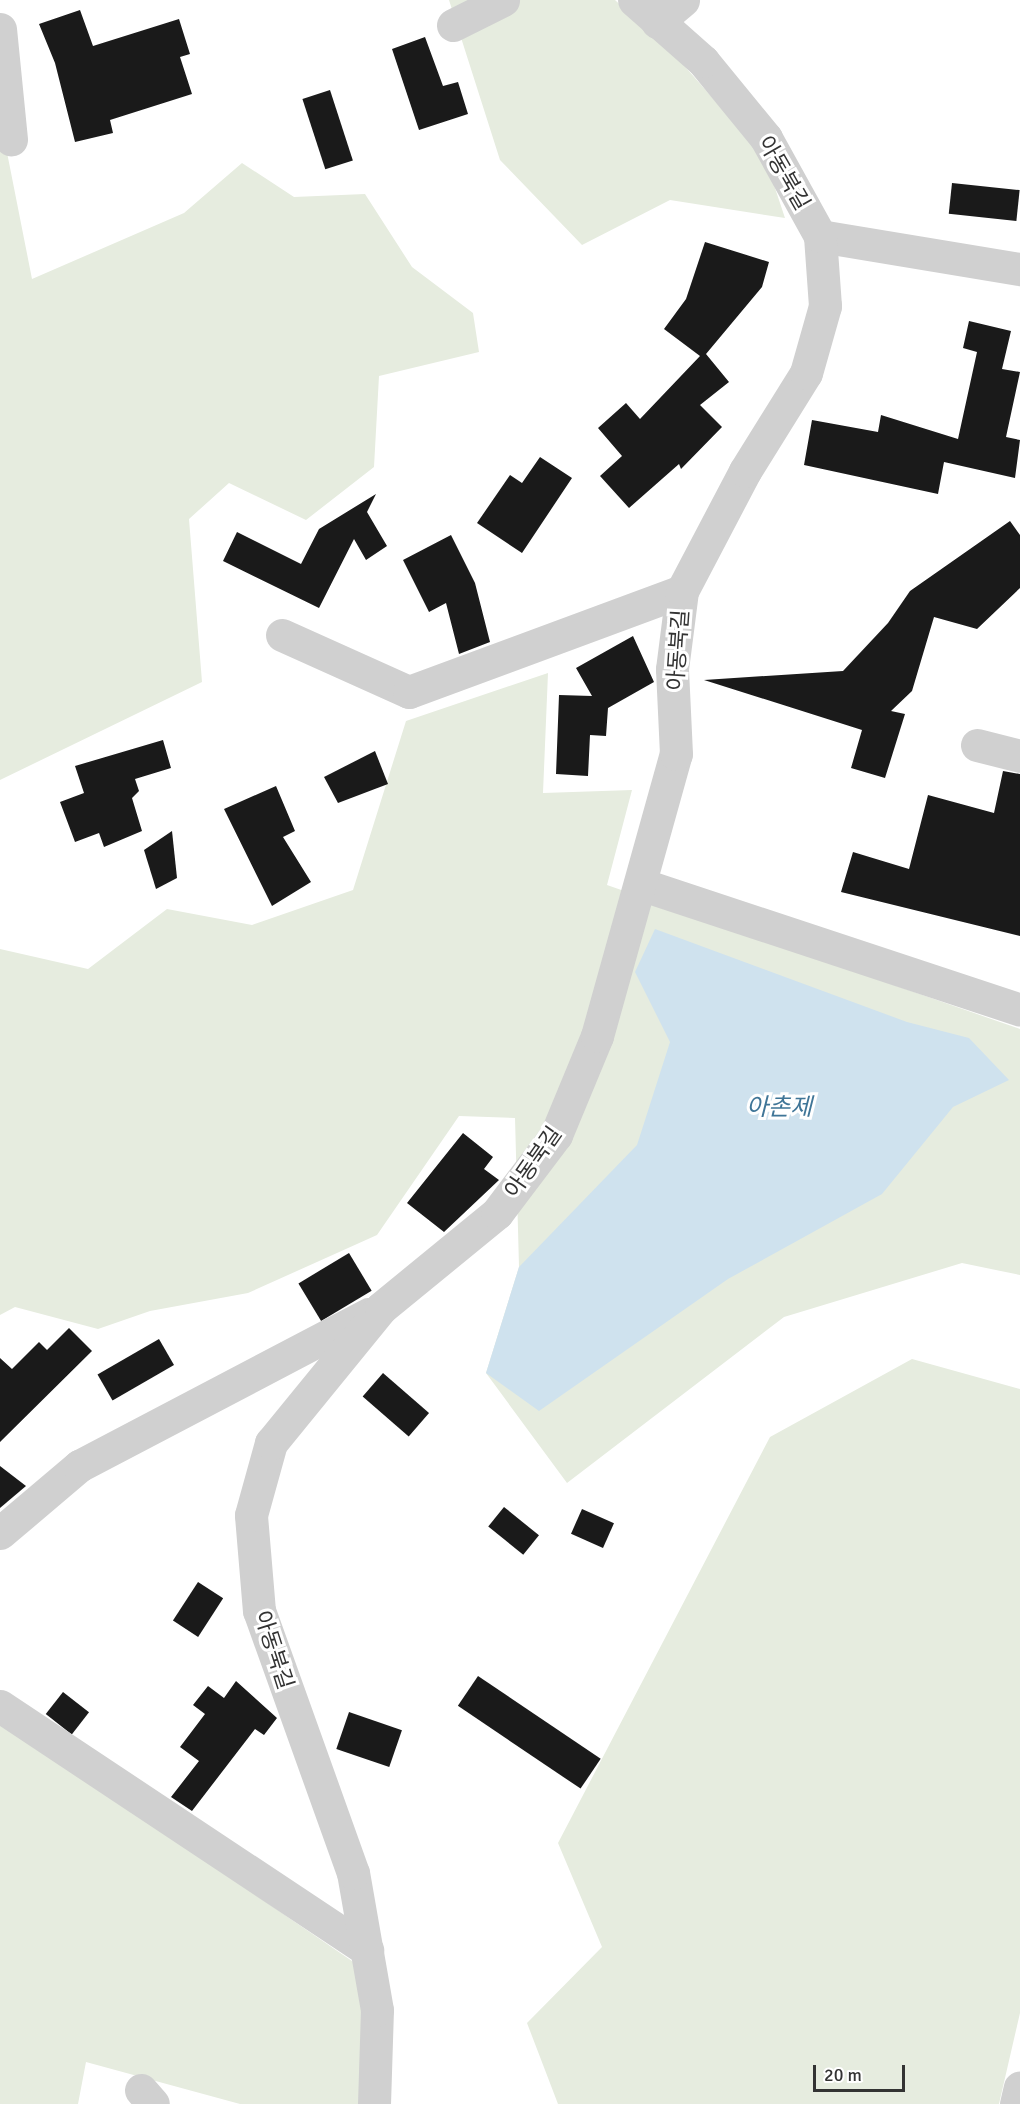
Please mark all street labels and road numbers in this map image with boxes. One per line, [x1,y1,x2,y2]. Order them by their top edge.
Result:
street label: 아동북길 [752,131,816,215]
street label: 아동북길 [662,609,694,691]
street label: 아동북길 [499,1121,567,1203]
street label: 아동북길 [249,1607,299,1693]

